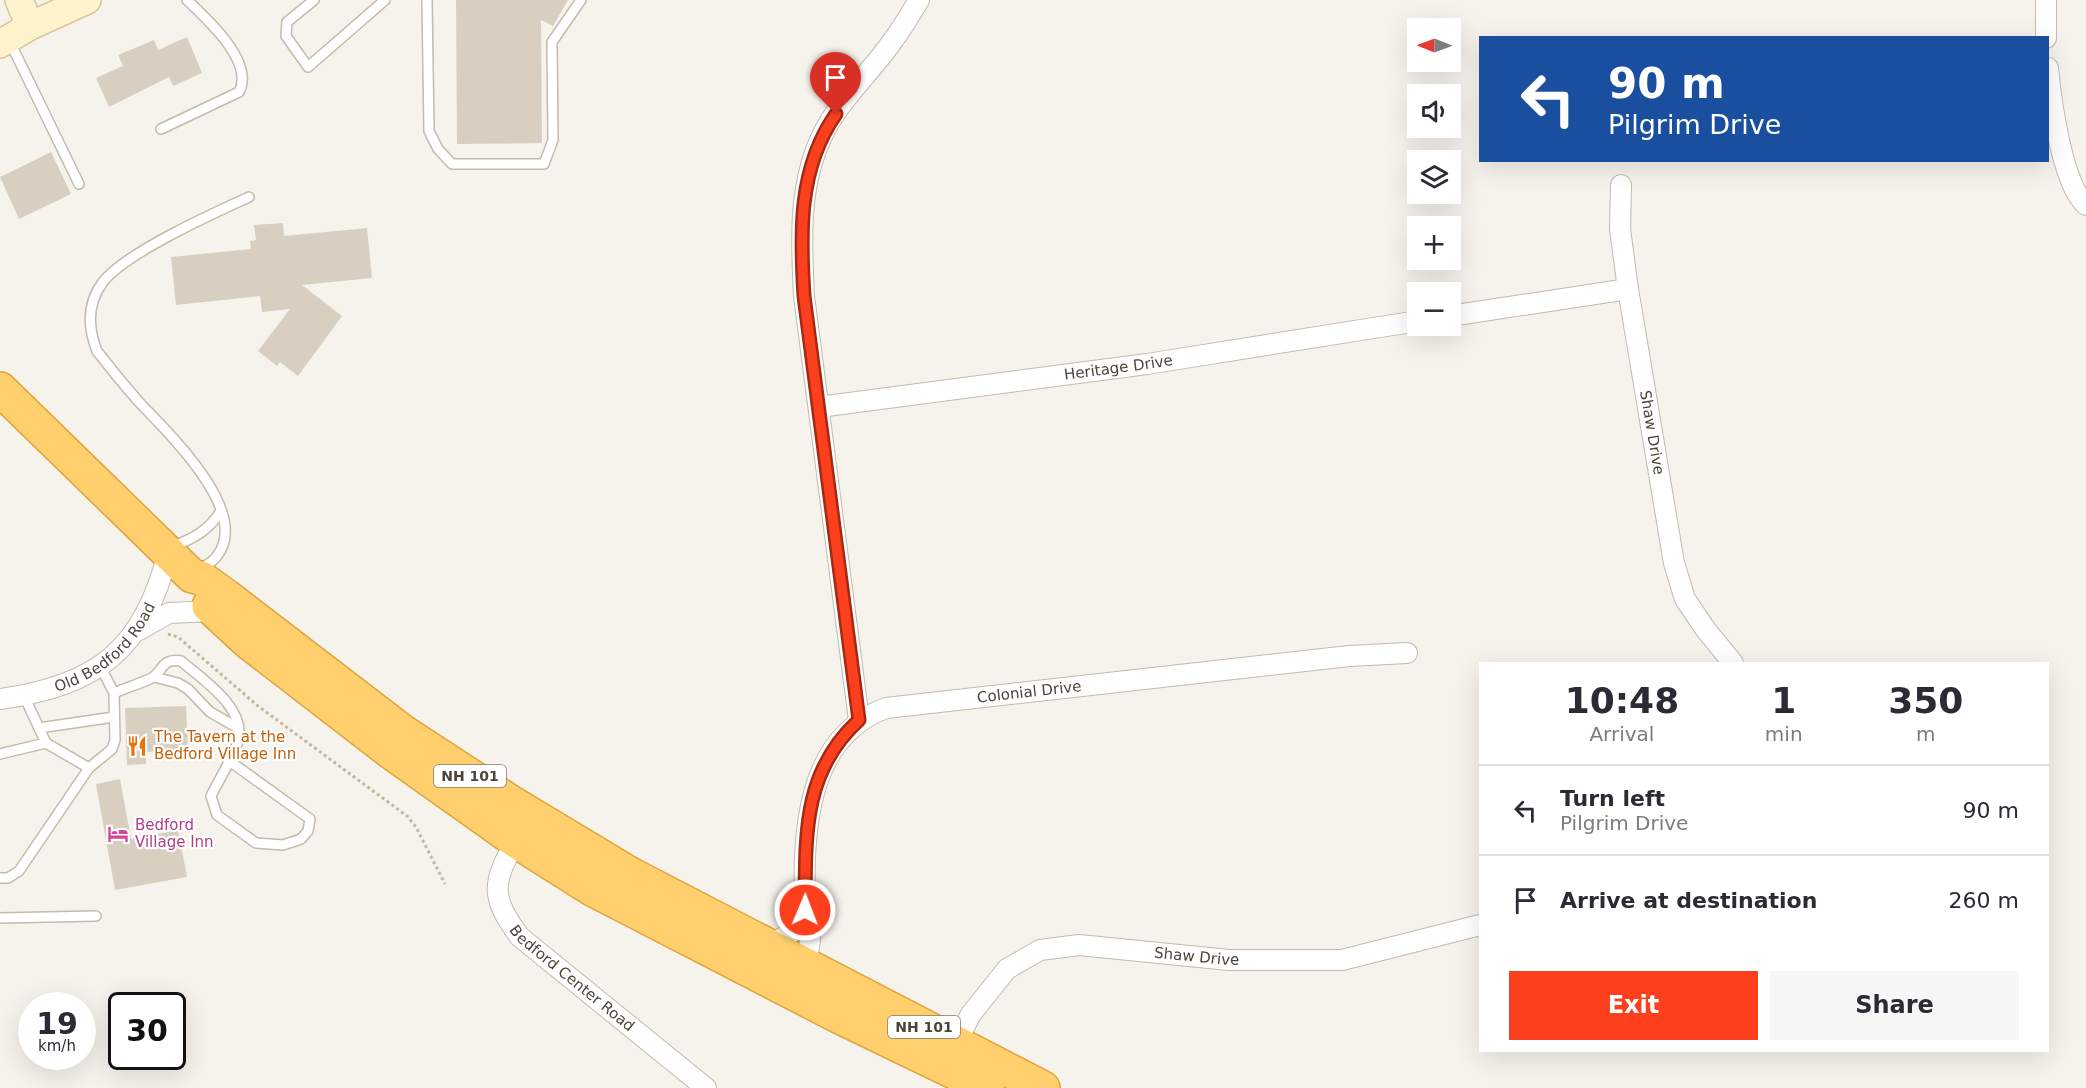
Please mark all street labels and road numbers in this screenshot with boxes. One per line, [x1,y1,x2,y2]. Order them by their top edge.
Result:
street label: Heritage Drive [1063,351,1174,384]
street label: Shaw Drive [1636,389,1668,476]
street label: Old Bedford Road [52,599,159,696]
street label: Colonial Drive [976,677,1082,707]
road number: NH 101 [434,765,506,787]
street label: Bedford Center Road [505,922,638,1035]
street label: Shaw Drive [1153,944,1239,969]
road number: NH 101 [888,1016,960,1038]

